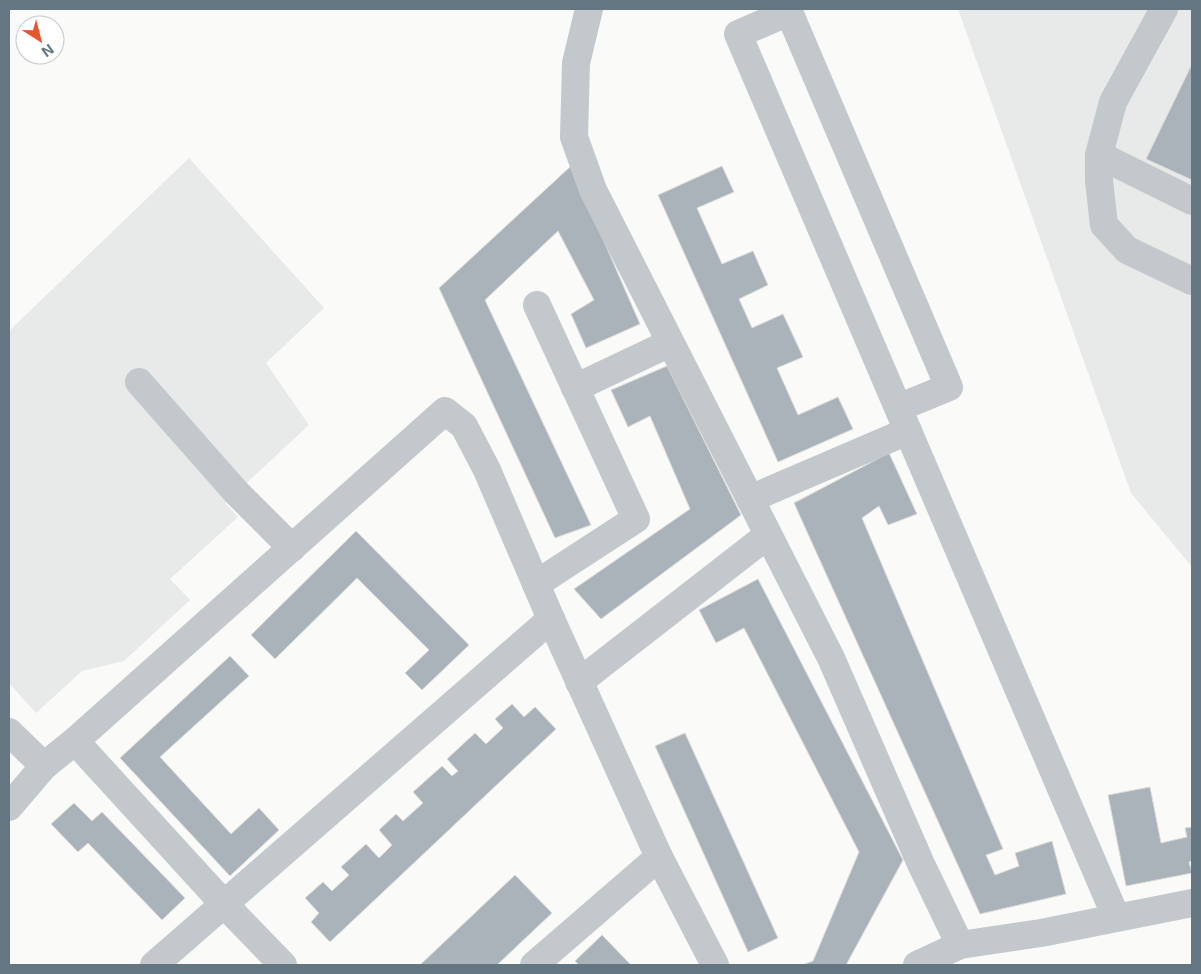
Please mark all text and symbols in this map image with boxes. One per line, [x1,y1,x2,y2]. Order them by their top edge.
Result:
north arrow [15,15,65,65]
text: N [39,41,57,61]

